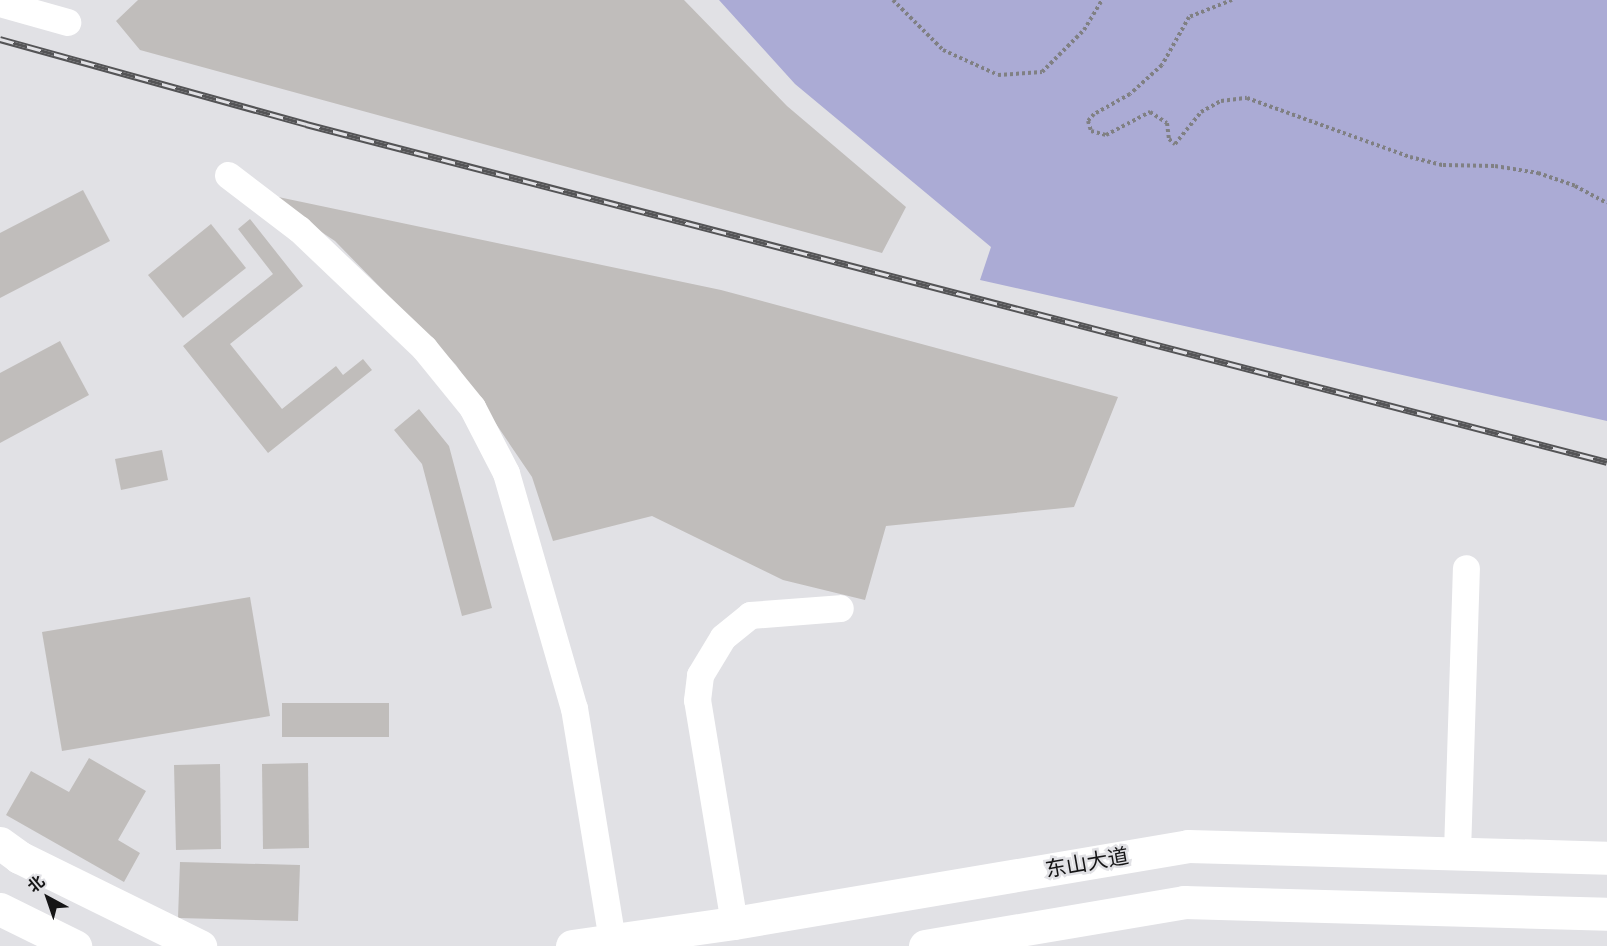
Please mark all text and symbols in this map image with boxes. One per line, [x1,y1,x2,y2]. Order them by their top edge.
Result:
street label: 东山大道 [1043,843,1131,883]
north arrow [18,868,78,928]
text: 北 [24,871,48,896]

